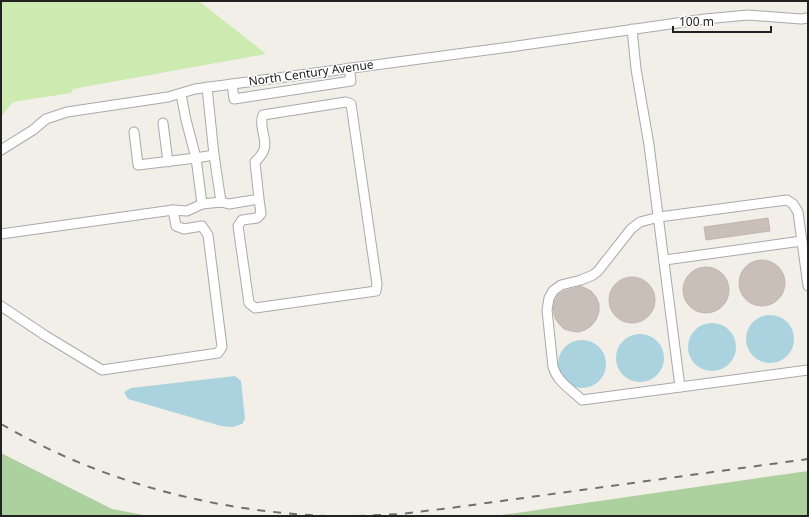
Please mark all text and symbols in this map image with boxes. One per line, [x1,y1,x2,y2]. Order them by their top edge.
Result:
scale bar [673,8,771,34]
text: 100 m [679,13,714,30]
street label: North Century Avenue [247,55,375,90]

